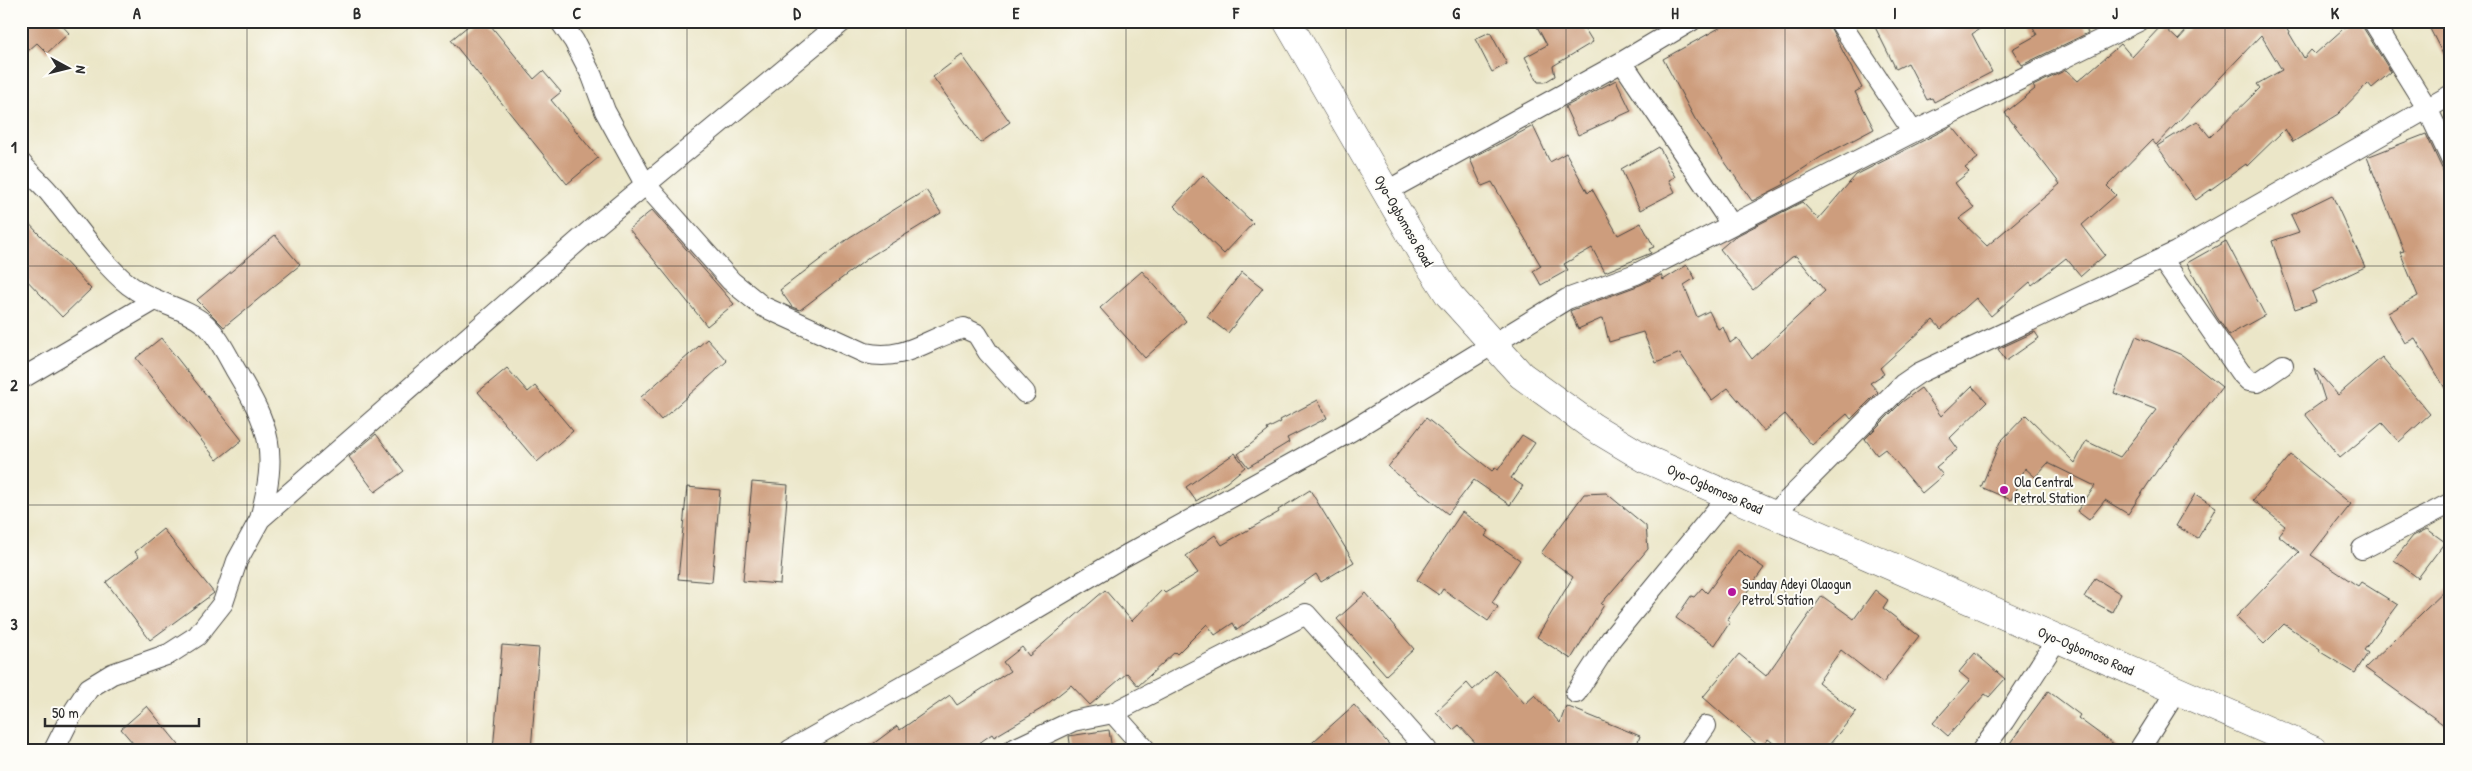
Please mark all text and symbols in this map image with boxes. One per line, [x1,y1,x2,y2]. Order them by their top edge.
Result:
text: A [133,2,141,24]
text: B [353,2,361,24]
text: C [573,2,582,24]
text: D [793,2,801,24]
text: E [1012,2,1020,24]
text: F [1232,2,1240,24]
text: G [1452,2,1460,24]
text: H [1671,2,1679,24]
text: I [1893,2,1897,24]
text: J [2112,2,2118,24]
text: K [2331,2,2340,24]
north arrow [42,42,92,92]
text: N [71,65,91,75]
text: 1 [11,136,17,158]
street label: Oyo-Ogbomoso Road [1370,171,1439,271]
text: 2 [10,374,18,396]
street label: Oyo-Ogbomoso Road [1664,459,1767,519]
place label: Ola Central Petrol Station [2014,472,2086,507]
marker: Ola Central Petrol Station [1998,484,2010,496]
place label: Sunday Adeyi Olaogun Petrol Station [1742,574,1851,609]
marker: Sunday Adeyi Olaogun Petrol Station [1726,586,1738,598]
text: 3 [10,613,18,635]
street label: Oyo-Ogbomoso Road [2035,622,2138,680]
scale bar [45,696,199,728]
text: 50 m [52,702,79,723]

